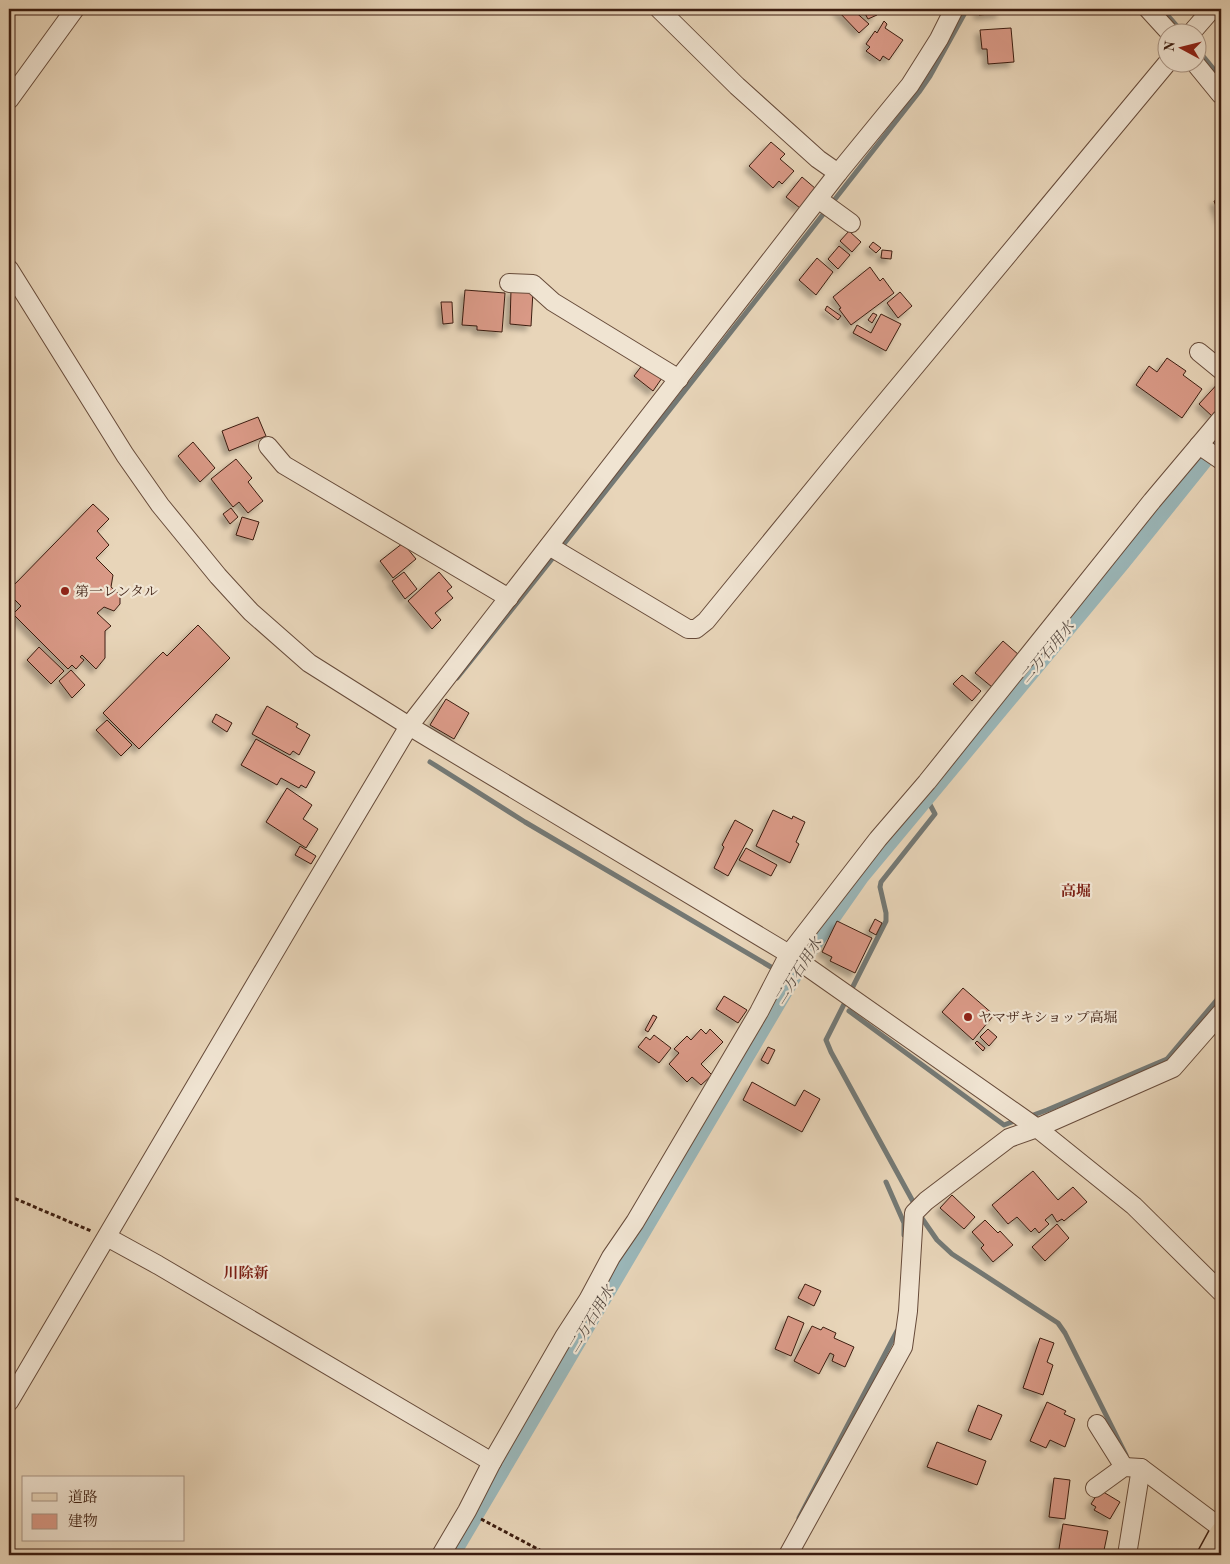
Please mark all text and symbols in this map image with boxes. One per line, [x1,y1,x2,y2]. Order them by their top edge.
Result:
north arrow [1158,22,1208,72]
text: N [1162,40,1178,53]
place label: 第一レンタル [75,584,158,599]
marker: 第一レンタル [59,585,71,597]
water label: 二万石用水 [1017,617,1079,687]
district label: 高堀 [1061,883,1091,900]
water label: 二万石用水 [771,933,827,1008]
place label: ヤマザキショップ高堀 [978,1010,1118,1025]
marker: ヤマザキショップ高堀 [962,1011,974,1023]
district label: 川除新 [223,1265,269,1282]
water label: 二万石用水 [565,1281,619,1356]
legend [22,1476,185,1542]
text: 道路 [68,1489,98,1506]
text: 建物 [68,1513,98,1530]

